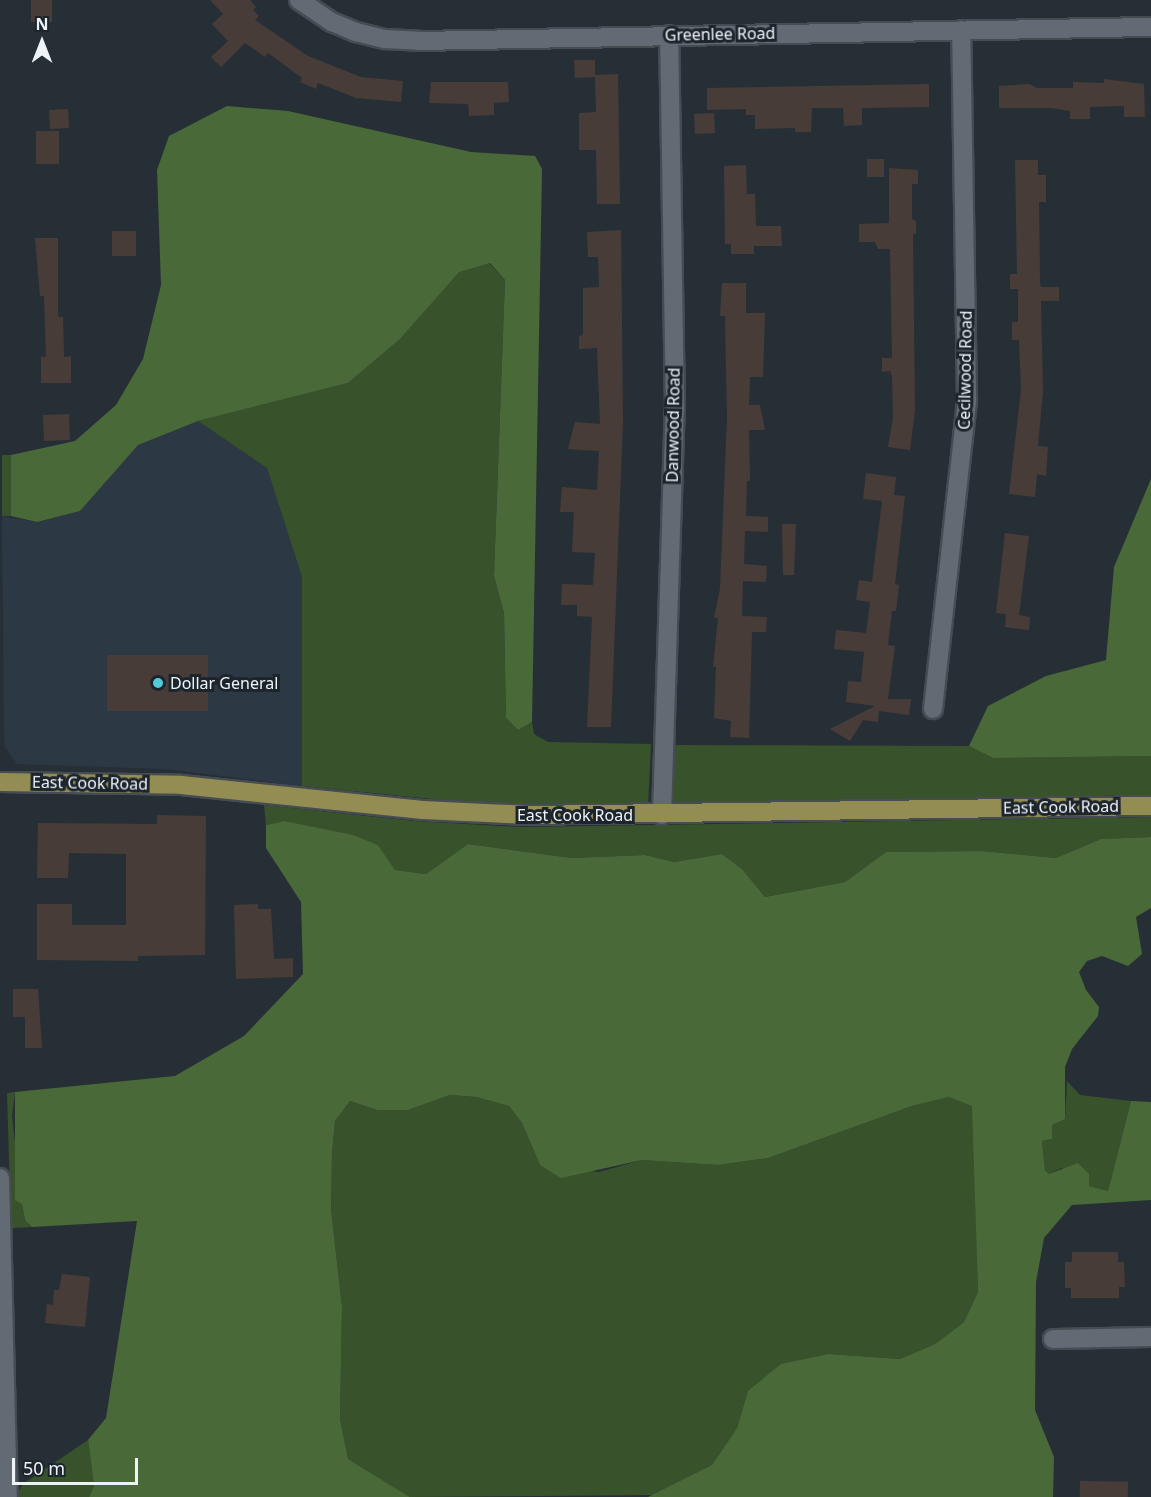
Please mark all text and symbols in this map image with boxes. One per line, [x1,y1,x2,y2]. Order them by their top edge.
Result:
north arrow [12,12,72,72]
text: N [35,13,49,35]
street label: Greenlee Road [665,23,775,45]
street label: Cecilwood Road [954,310,976,430]
street label: Danwood Road [662,367,684,483]
place label: Dollar General [170,673,278,693]
marker: Dollar General [151,676,165,690]
street label: East Cook Road [32,772,148,794]
street label: East Cook Road [1003,796,1119,818]
street label: East Cook Road [517,805,633,825]
scale bar [15,1446,141,1484]
text: 50 m [23,1456,65,1480]

